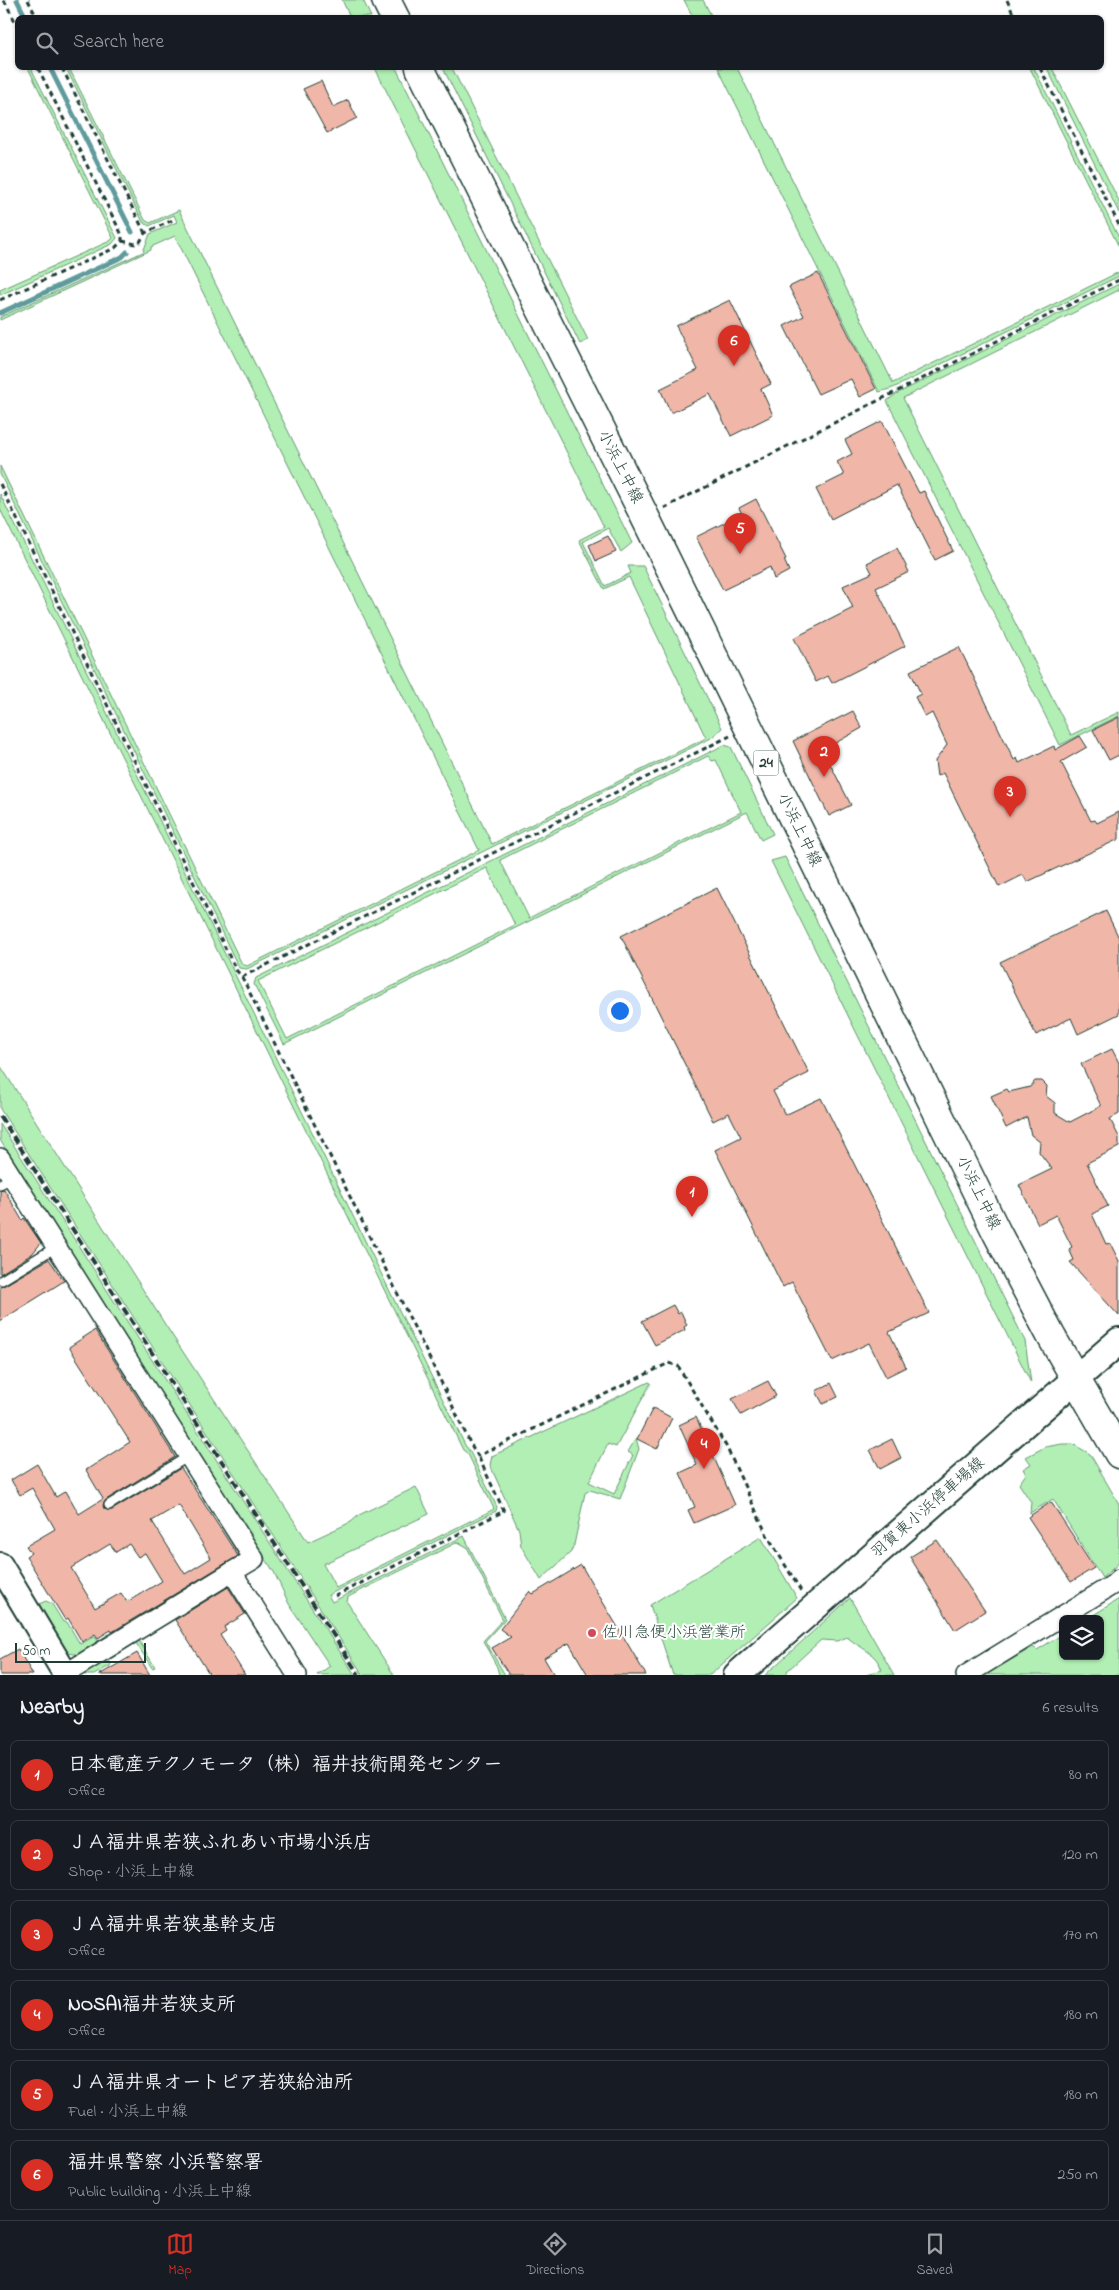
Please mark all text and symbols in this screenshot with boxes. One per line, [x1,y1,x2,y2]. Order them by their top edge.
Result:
search box [15,15,1104,70]
icon: search [33,29,61,57]
text: Search here [73,29,164,56]
pin: 6 [718,325,750,366]
street label: 小浜上中線 [591,426,649,508]
pin: 5 [724,513,756,554]
pin: 2 [808,736,840,777]
road number: 24 [754,750,778,776]
pin: 3 [994,776,1026,817]
street label: 小浜上中線 [771,789,827,871]
your location [607,998,633,1024]
street label: 小浜上中線 [950,1152,1006,1234]
pin: 1 [676,1176,708,1217]
pin: 4 [688,1428,720,1469]
street label: 羽賀東小浜停車場線 [866,1452,990,1564]
map controls [1059,1615,1104,1660]
button: layers [1059,1615,1104,1660]
place label: 佐川急便小浜営業所 [602,1621,746,1645]
marker: 佐川急便小浜営業所 [586,1627,598,1639]
scale bar [15,1640,146,1663]
text: 50 m [22,1641,50,1662]
text: Nearby [20,1693,84,1723]
text: 6 results [1042,1696,1099,1720]
text: 日本電産テクノモータ（株）福井技術開発センター [68,1752,502,1779]
text: 1 [34,1763,40,1787]
text: 80 m [1069,1763,1098,1787]
text: Office [68,1779,105,1803]
text: ＪＡ福井県若狭ふれあい市場小浜店 [68,1830,372,1857]
text: 2 [33,1843,41,1867]
text: 120 m [1062,1843,1098,1867]
text: Shop · 小浜上中線 [68,1860,194,1884]
text: ＪＡ福井県若狭基幹支店 [68,1912,277,1939]
text: 3 [34,1923,40,1947]
text: 170 m [1063,1923,1098,1947]
text: Office [68,1939,105,1963]
text: NOSAI福井若狭支所 [68,1992,236,2019]
text: 4 [34,2003,40,2027]
text: 180 m [1064,2003,1098,2027]
text: Office [68,2019,105,2043]
text: ＪＡ福井県オートピア若狭給油所 [68,2070,353,2097]
text: 5 [32,2083,42,2107]
text: 180 m [1064,2083,1098,2107]
text: Fuel · 小浜上中線 [68,2100,188,2124]
text: 福井県警察 小浜警察署 [68,2150,263,2177]
text: 6 [33,2163,41,2187]
text: 250 m [1058,2163,1098,2187]
text: Public building · 小浜上中線 [68,2180,252,2204]
tab: Map [166,2230,194,2281]
tab: Directions [526,2230,584,2281]
tab: Saved [916,2230,953,2281]

